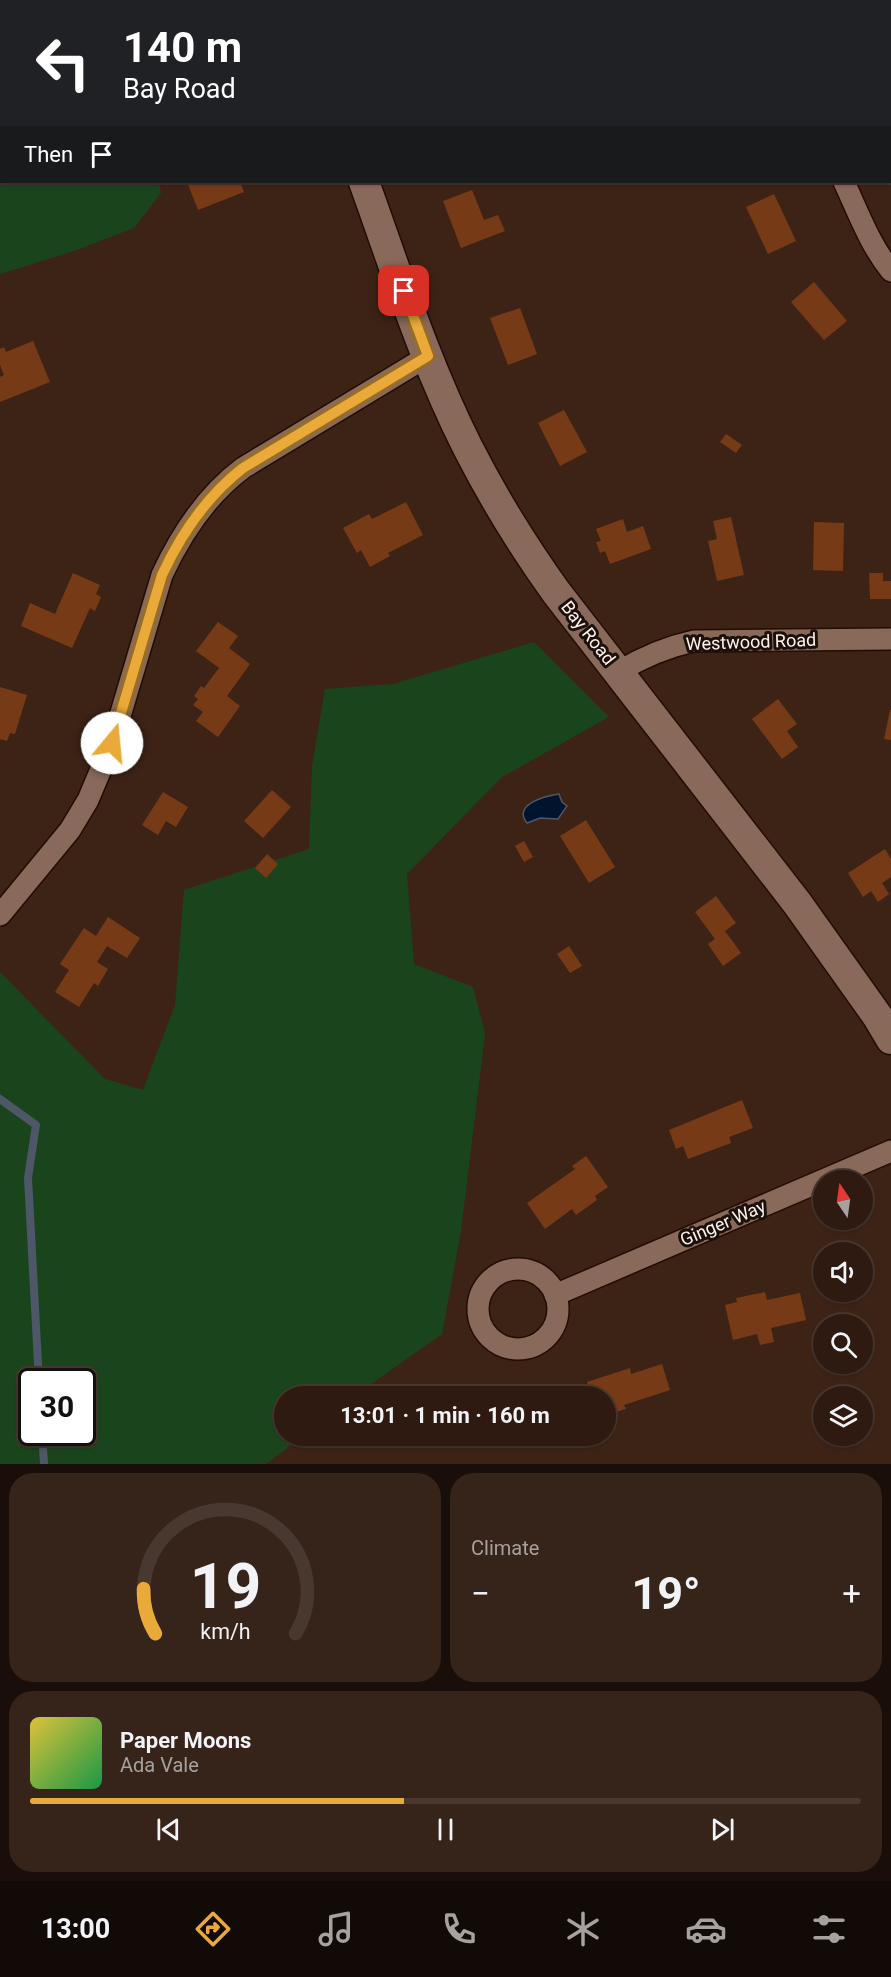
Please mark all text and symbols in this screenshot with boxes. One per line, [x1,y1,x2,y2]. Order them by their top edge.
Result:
text: 140 m [123,23,242,72]
icon: left [24,24,102,102]
text: Bay Road [123,73,236,105]
icon: arrive [85,138,118,171]
text: Then [24,142,73,167]
pin [378,265,429,316]
icon: arrive [387,274,420,307]
street label: Bay Road [557,597,620,669]
street label: Westwood Road [685,629,817,654]
position arrow [80,711,144,775]
north arrow [813,1170,873,1230]
map controls [813,1170,873,1446]
street label: Ginger Way [677,1195,769,1250]
button: sound [813,1242,873,1302]
button: search [813,1314,873,1374]
speed limit sign: 30 [18,1368,96,1446]
button: layers [813,1386,873,1446]
text: 13:01 · 1 min · 160 m [340,1403,550,1428]
text: Climate [471,1536,539,1560]
text: 19 [189,1550,261,1623]
text: 19° [631,1567,701,1620]
text: − [471,1574,490,1613]
text: + [842,1574,861,1613]
text: km/h [200,1620,250,1645]
text: Paper Moons [120,1728,251,1753]
text: Ada Vale [120,1753,199,1777]
icon: previous [152,1813,185,1846]
icon: pause [429,1813,462,1846]
icon: next [706,1813,739,1846]
icon: directions [192,1908,234,1950]
icon: music [315,1908,357,1950]
icon: phone [438,1908,480,1950]
icon: climate [562,1908,604,1950]
icon: car [685,1908,727,1950]
icon: filters [808,1908,850,1950]
text: 13:00 [41,1913,110,1945]

